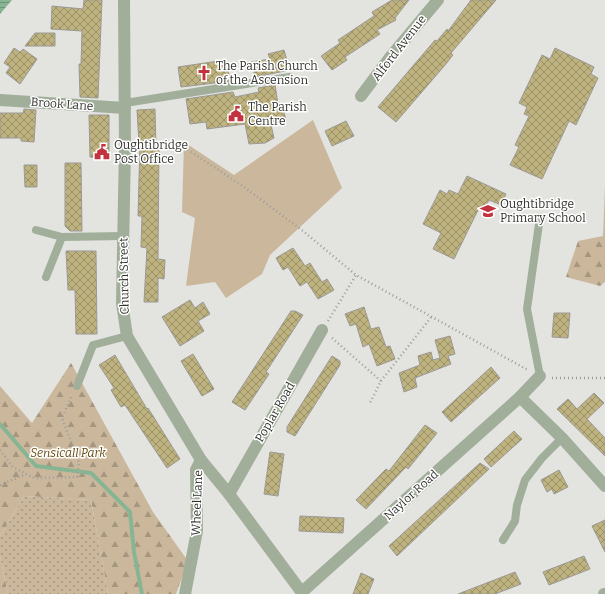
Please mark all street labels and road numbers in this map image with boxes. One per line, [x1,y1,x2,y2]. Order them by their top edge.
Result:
street label: Alford Avenue [369,12,429,84]
street label: Brook Lane [30,95,94,113]
street label: Church Street [116,237,132,315]
street label: Poplar Road [252,380,298,444]
street label: Naylor Road [381,467,441,523]
street label: Wheel Lane [189,470,205,536]

